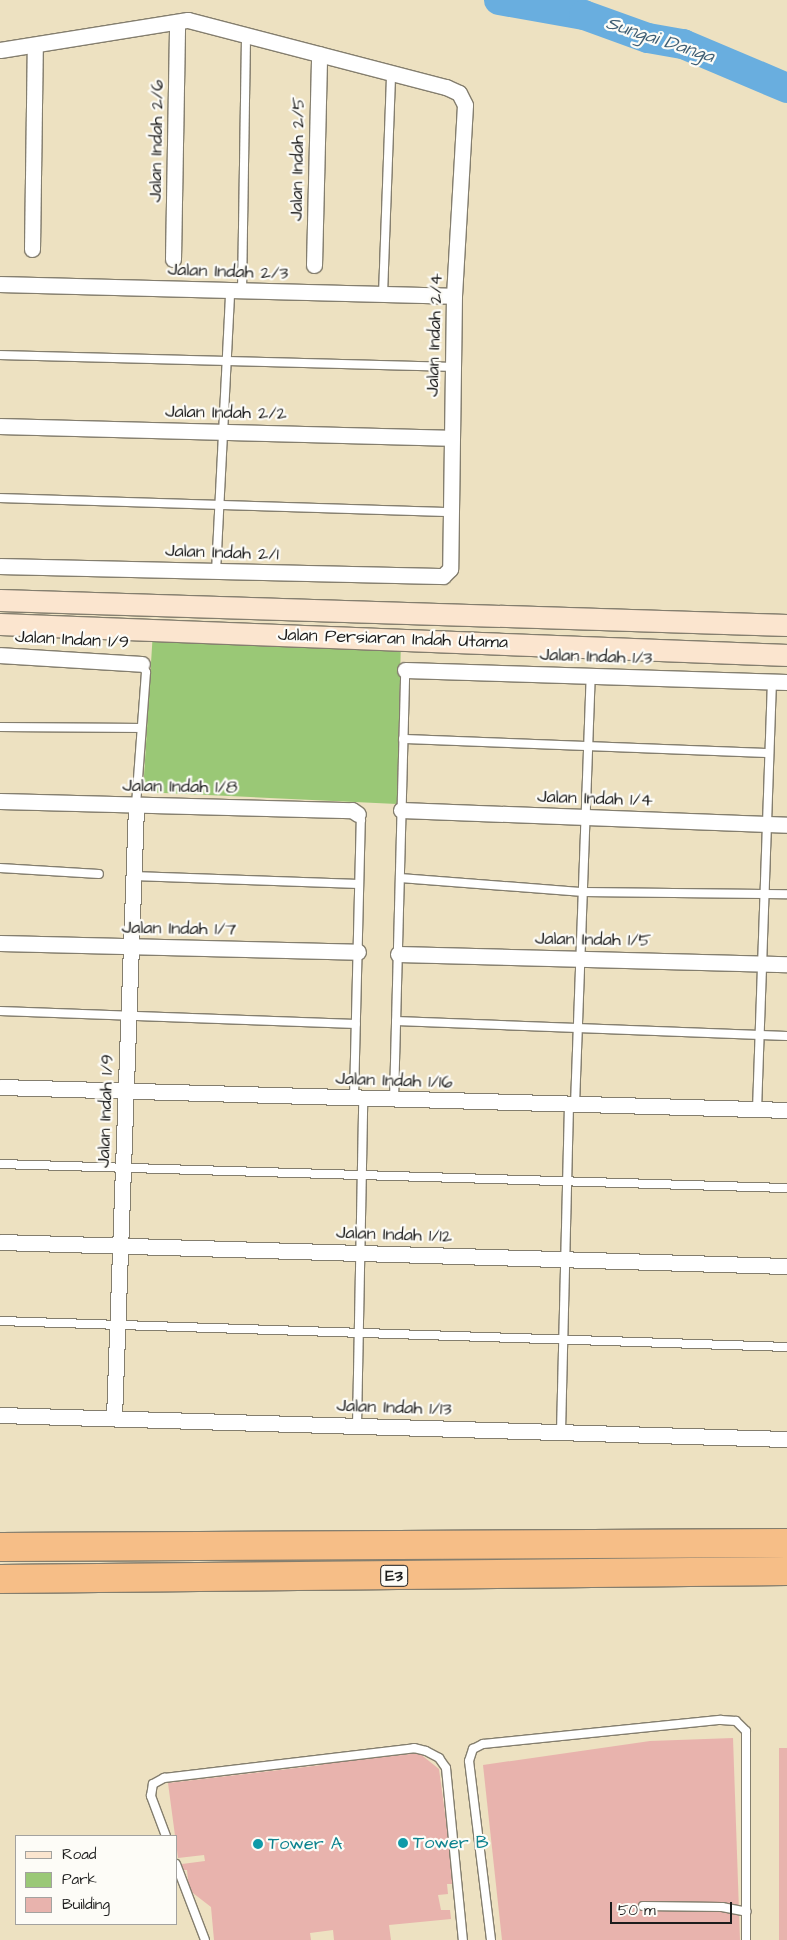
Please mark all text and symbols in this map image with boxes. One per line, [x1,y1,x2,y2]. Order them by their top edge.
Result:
water label: Sungai Danga [603,12,717,68]
street label: Jalan Indah 2/6 [145,79,169,203]
street label: Jalan Indah 2/5 [286,97,310,221]
street label: Jalan Indah 2/3 [167,259,289,285]
street label: Jalan Indah 2/4 [422,273,448,397]
street label: Jalan Indah 2/2 [165,401,287,425]
street label: Jalan Indah 2/1 [165,540,279,566]
street label: Jalan Persiaran Indah Utama [278,624,508,654]
street label: Jalan Indan 1/9 [15,626,129,654]
street label: Jalan Indah 1/3 [539,644,653,670]
street label: Jalan Indah 1/8 [122,775,238,799]
street label: Jalan Indah 1/4 [537,786,653,812]
street label: Jalan Indah 1/7 [121,917,237,941]
street label: Jalan Indah 1/5 [535,928,651,952]
street label: Jalan Indah 1/9 [93,1054,119,1168]
street label: Jalan Indah 1/16 [335,1068,453,1094]
street label: Jalan Indah 1/12 [336,1222,452,1248]
street label: Jalan Indah 1/13 [336,1395,452,1421]
road number: E3 [379,1562,409,1590]
place label: Tower B [413,1832,489,1854]
place label: Tower A [268,1833,342,1855]
legend [15,1835,178,1925]
marker: Tower B [397,1837,409,1849]
marker: Tower A [252,1838,264,1850]
text: Road [62,1844,96,1865]
text: Park [62,1869,97,1890]
scale bar [612,1892,734,1924]
text: Building [62,1894,110,1915]
text: 50 m [618,1900,656,1921]

